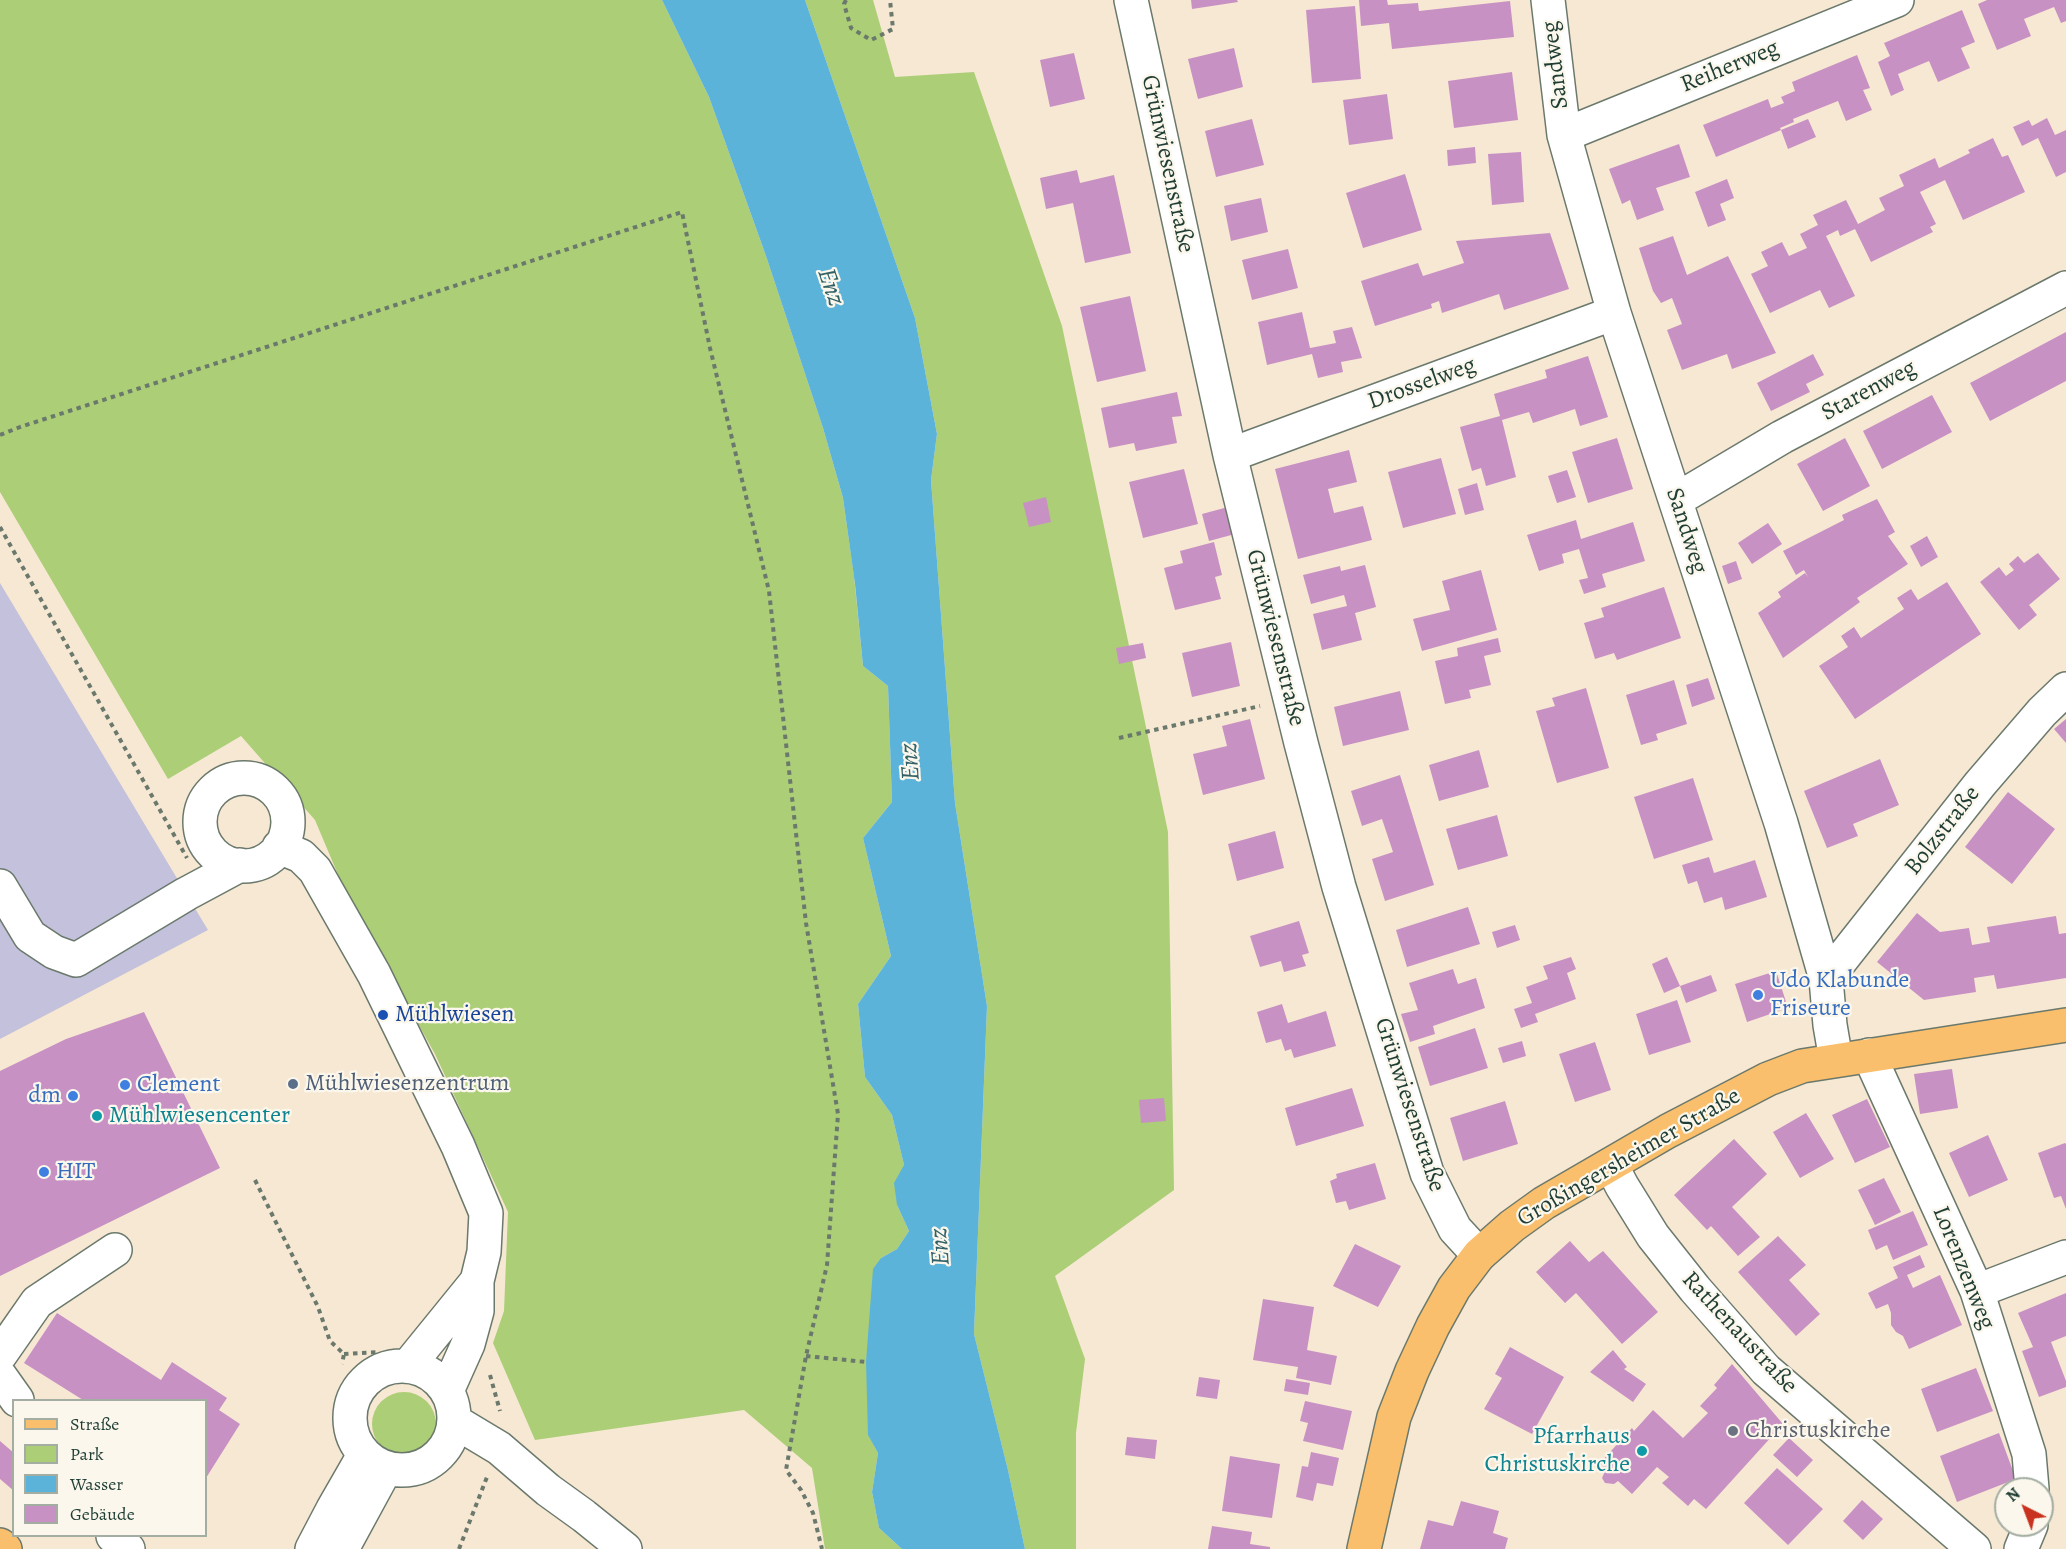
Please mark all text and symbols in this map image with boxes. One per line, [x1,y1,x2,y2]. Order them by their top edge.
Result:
street label: Sandweg [1536,19,1576,111]
street label: Reiherweg [1677,34,1783,100]
street label: Grünwiesenstraße [1134,72,1200,256]
water label: Enz [809,264,851,310]
street label: Drosselweg [1364,351,1480,417]
street label: Starenweg [1817,354,1921,428]
street label: Sandweg [1659,484,1713,578]
street label: Grünwiesenstraße [1239,547,1311,729]
water label: Enz [894,742,928,782]
street label: Bolzstraße [1899,781,1987,881]
place label: Udo Klabunde Friseure [1770,967,1909,1023]
marker: Udo Klabunde Friseure [1751,988,1765,1002]
place label: Mühlwiesen [395,1001,514,1029]
marker: Mühlwiesen [376,1008,390,1022]
street label: Grünwiesenstraße [1367,1014,1451,1196]
place label: Mühlwiesenzentrum [305,1070,510,1098]
place label: Clement [137,1071,220,1099]
marker: Mühlwiesenzentrum [286,1077,300,1091]
marker: Clement [118,1078,132,1092]
place label: dm [28,1082,61,1110]
street label: Großingersheimer Straße [1512,1082,1746,1234]
marker: dm [66,1089,80,1103]
place label: Mühlwiesencenter [109,1102,290,1130]
marker: Mühlwiesencenter [90,1109,104,1123]
place label: HIT [56,1158,95,1186]
marker: HIT [37,1165,51,1179]
street label: Lorenzenweg [1925,1202,2001,1334]
water label: Enz [924,1227,958,1267]
street label: Rathenaustraße [1675,1266,1803,1400]
legend [12,1399,207,1537]
text: Straße [70,1412,119,1436]
place label: Christuskirche [1745,1417,1890,1445]
place label: Pfarrhaus Christuskirche [1485,1423,1630,1479]
marker: Christuskirche [1726,1424,1740,1438]
text: Park [70,1442,104,1466]
marker: Pfarrhaus Christuskirche [1635,1444,1649,1458]
text: Wasser [70,1472,123,1496]
north arrow [1994,1477,2054,1537]
text: N [2002,1483,2025,1507]
text: Gebäude [70,1502,135,1526]

